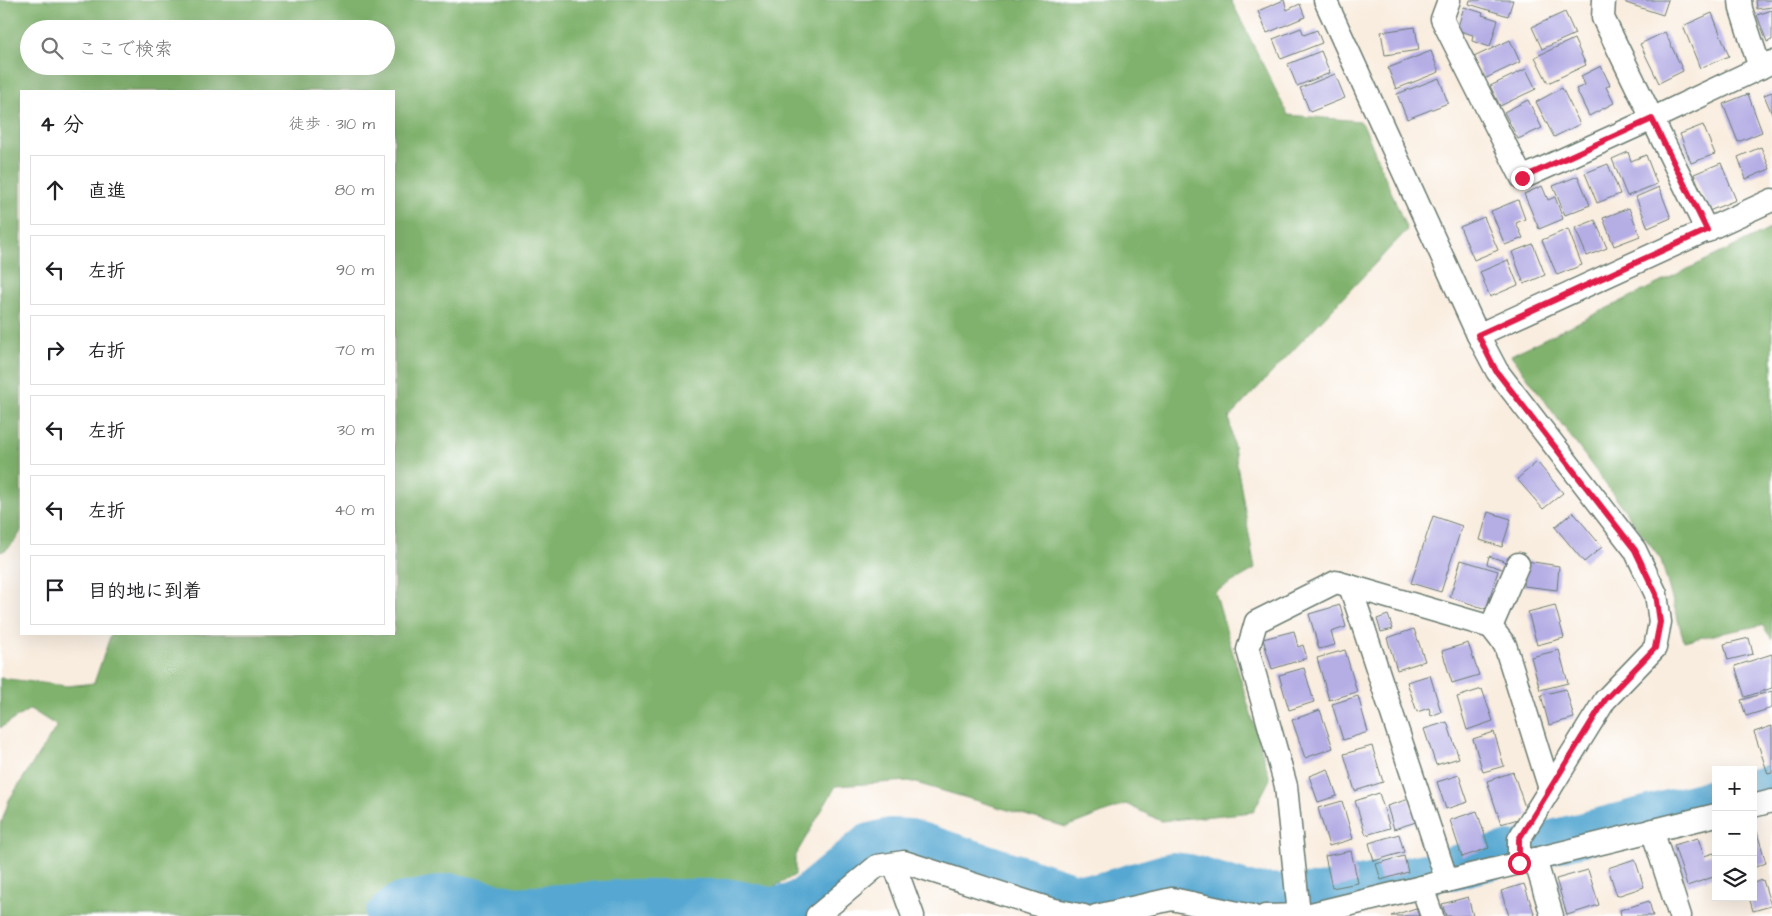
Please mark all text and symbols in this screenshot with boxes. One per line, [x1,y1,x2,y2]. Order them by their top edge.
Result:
search box [20,20,395,75]
icon: search [38,34,66,62]
text: ここで検索 [78,36,173,63]
text: 4 分 [40,110,84,139]
text: 徒歩 · 310 m [289,113,375,135]
route end [1511,167,1534,190]
icon: ahead [41,176,69,204]
text: 直進 [88,178,126,205]
text: 80 m [335,179,374,201]
icon: left [41,256,69,284]
text: 左折 [88,258,126,285]
text: 90 m [336,259,374,281]
icon: right [41,336,69,364]
text: 右折 [88,338,126,365]
text: 70 m [335,339,374,361]
icon: left [41,416,69,444]
text: 左折 [88,418,126,445]
text: 30 m [337,419,374,441]
icon: left [41,496,69,524]
text: 左折 [88,498,126,525]
text: 40 m [334,499,374,521]
icon: arrive [41,576,69,604]
text: 目的地に到着 [88,578,202,605]
map controls [1712,766,1757,901]
button: + [1712,766,1757,811]
button: − [1712,811,1757,856]
route start [1508,852,1531,875]
button: layers [1712,856,1757,901]

